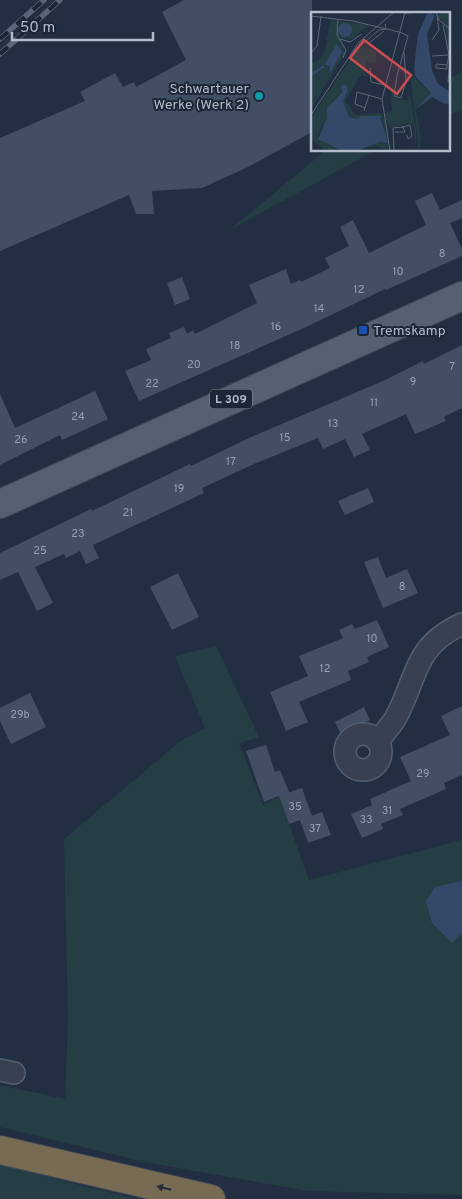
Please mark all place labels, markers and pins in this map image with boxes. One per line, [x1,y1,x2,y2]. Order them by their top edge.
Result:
place label: Schwartauer Werke (Werk 2) [153,81,250,114]
marker: Schwartauer Werke (Werk 2) [253,90,265,102]
place label: Tremskamp [373,323,446,340]
marker: Tremskamp [357,324,369,336]

